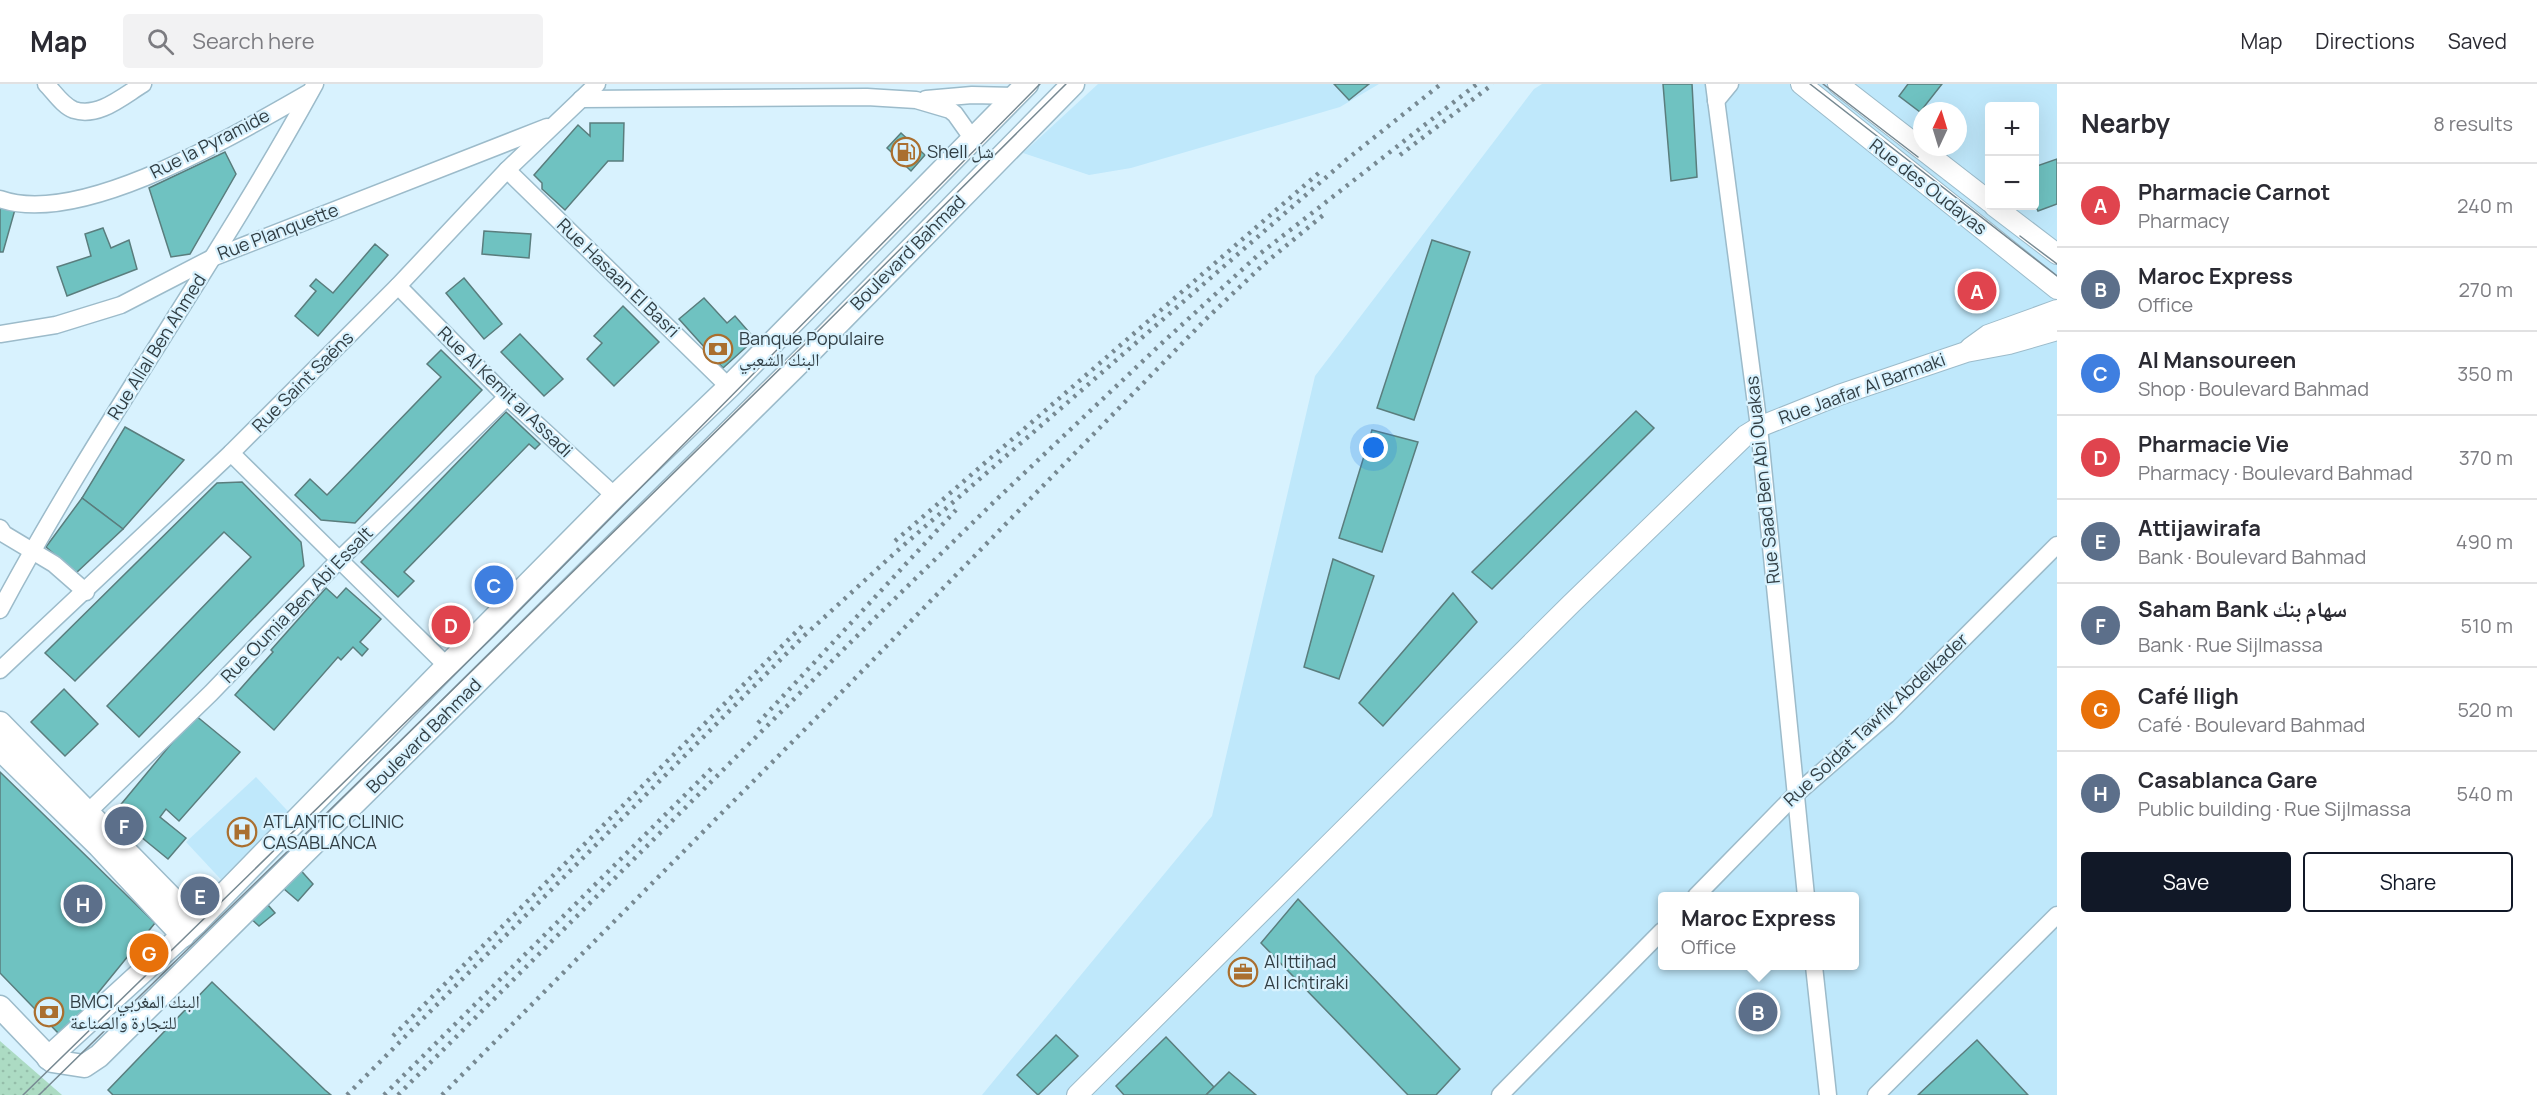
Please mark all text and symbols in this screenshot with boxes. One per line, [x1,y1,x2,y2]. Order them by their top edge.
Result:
search box [123,14,543,68]
text: Map [30,22,87,60]
icon: search [144,25,177,58]
text: Search here [192,26,315,56]
text: Map [2241,27,2282,55]
text: Directions [2315,27,2415,55]
text: Saved [2448,27,2507,55]
north arrow [1913,102,1967,156]
map controls [1985,102,2039,210]
button: + [1985,102,2039,156]
street label: Rue la Pyramide [146,103,273,184]
text: Nearby [2081,105,2170,141]
text: 8 results [2433,110,2513,137]
street label: Rue des Oudayas [1865,133,1992,240]
fuel station icon: Shell شل [890,136,922,168]
place label: Shell شل [927,139,994,163]
button: − [1985,156,2039,210]
text: Pharmacie Carnot [2138,177,2330,207]
street label: Boulevard Bahmad [845,190,970,315]
text: A [2094,192,2107,219]
text: 240 m [2457,192,2513,219]
street label: Rue Planquette [214,197,342,265]
text: Pharmacy [2138,207,2230,234]
street label: Rue Hasaan El Basri [552,213,685,342]
text: Maroc Express [2138,261,2293,291]
pin: A [1958,268,1996,314]
street label: Rue Allal Ben Ahmed [102,269,211,424]
text: B [2094,276,2107,303]
text: 270 m [2458,276,2513,303]
text: Office [2138,291,2193,318]
street label: Rue Al Kemit al Assadi [433,321,578,462]
street label: Rue Saint Saëns [246,325,358,437]
place label: Banque Populaire البنك الشعبي [739,326,884,375]
bank icon: Banque Populaire البنك الشعبي [702,333,734,365]
text: Al Mansoureen [2138,345,2296,375]
street label: Rue Jaafar Al Barmaki [1775,347,1948,429]
text: C [2093,360,2108,387]
text: 350 m [2457,360,2513,387]
street label: Rue Saad Ben Abi Ouakas [1739,375,1785,585]
text: Shop · Boulevard Bahmad [2138,375,2369,402]
text: Pharmacie Vie [2138,429,2289,459]
your location [1359,433,1388,462]
text: D [2093,444,2108,471]
text: 370 m [2459,444,2513,471]
text: Pharmacy · Boulevard Bahmad [2138,459,2413,486]
text: Attijawirafa [2138,513,2261,543]
street label: Rue Oumia Ben Abi Essalt [215,521,377,688]
text: E [2095,528,2106,555]
text: 490 m [2456,528,2513,555]
text: Bank · Boulevard Bahmad [2138,543,2366,570]
pin: C [474,562,514,608]
text: Saham Bank سهام بنك [2138,594,2347,624]
pin: D [432,602,470,648]
text: F [2095,612,2106,639]
text: 510 m [2460,612,2513,639]
street label: Rue Soldat Tawfik Abdelkader [1778,627,1973,811]
text: Bank · Rue Sijlmassa [2138,631,2323,658]
street label: Boulevard Bahmad [361,673,486,798]
text: Café Iligh [2138,681,2239,711]
text: G [2093,696,2108,723]
text: 520 m [2457,696,2513,723]
text: Café · Boulevard Bahmad [2138,711,2365,738]
text: Casablanca Gare [2138,765,2318,795]
text: H [2093,780,2108,807]
text: 540 m [2457,780,2513,807]
text: Public building · Rue Sijlmassa [2138,795,2411,822]
pin: F [104,804,144,848]
place label: ATLANTIC CLINIC CASABLANCA [263,809,404,854]
hospital icon: ATLANTIC CLINIC CASABLANCA [226,816,258,848]
button: Save [2081,852,2291,912]
button: Share [2303,852,2513,912]
pin: E [180,874,220,918]
pin: H [64,882,103,926]
popup [1658,892,1859,970]
text: Maroc Express [1681,903,1836,933]
pin: G [130,930,168,976]
text: Office [1681,933,1736,960]
place label: Al Ittihad Al Ichtiraki [1264,949,1349,994]
office icon: Al Ittihad Al Ichtiraki [1227,956,1259,988]
place label: BMCI البنك المغربي للتجارة والصناعة [70,989,200,1034]
pin: B [1738,990,1778,1034]
bank icon: BMCI البنك المغربي للتجارة والصناعة [33,996,65,1028]

